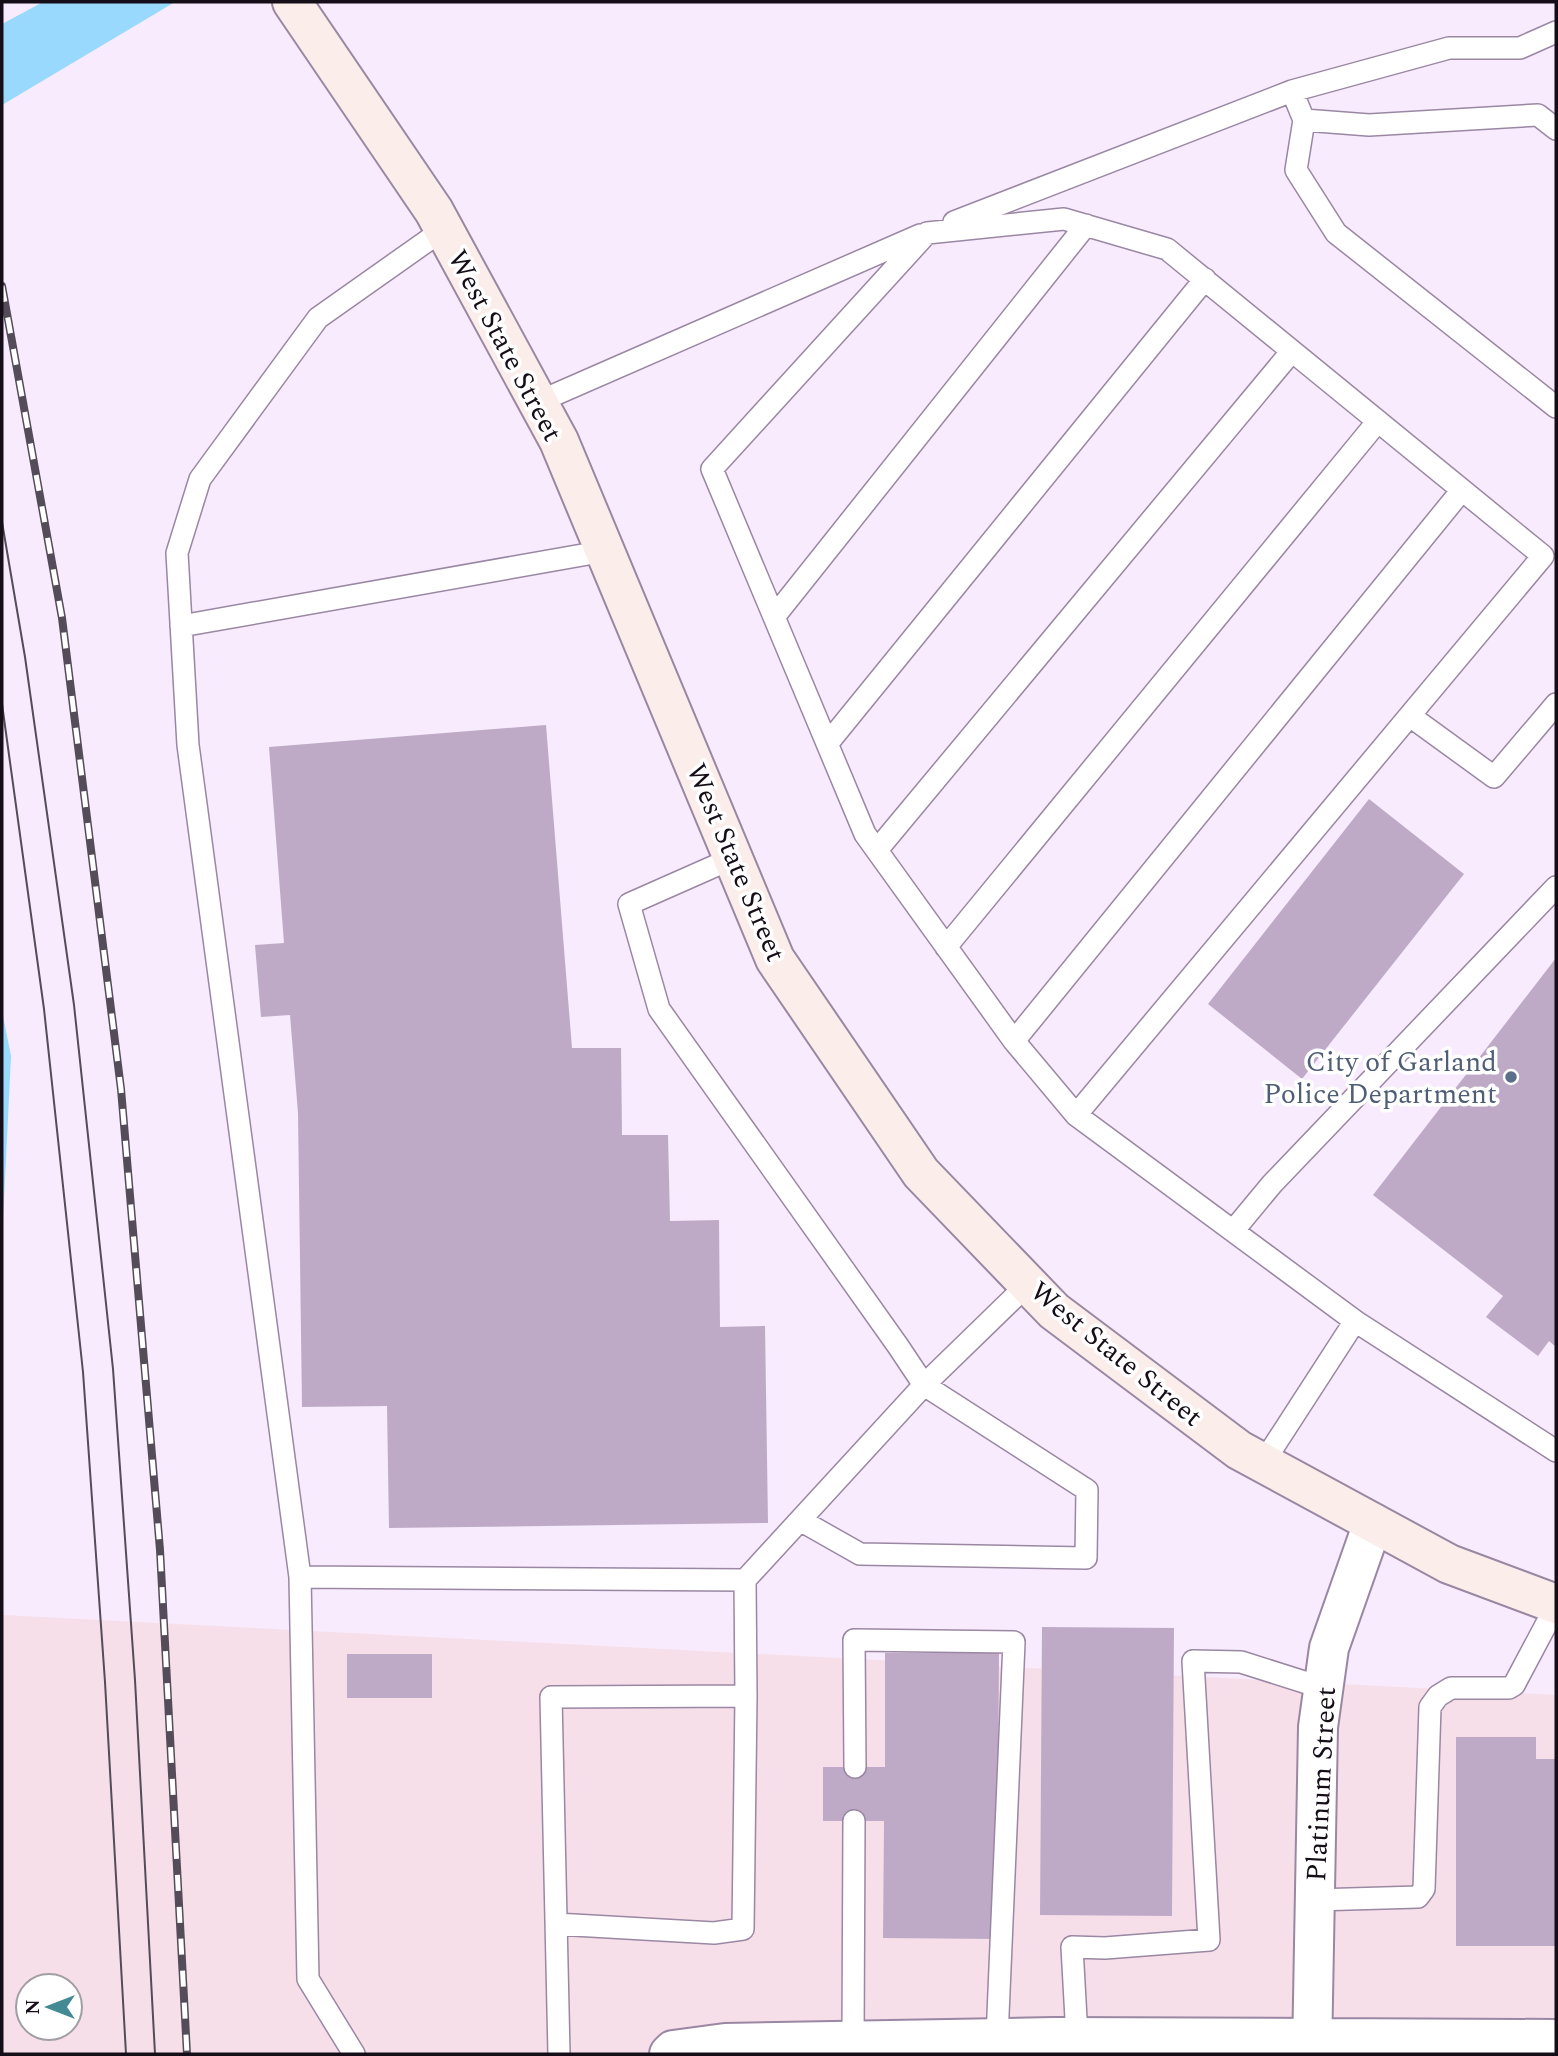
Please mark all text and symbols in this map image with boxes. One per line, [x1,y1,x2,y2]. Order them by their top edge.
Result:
street label: West State Street [436,242,573,449]
street label: West State Street [674,757,797,969]
place label: City of Garland Police Department [1264,1041,1497,1116]
marker: City of Garland Police Department [1503,1069,1519,1085]
street label: West State Street [1020,1271,1212,1438]
street label: Platinum Street [1295,1685,1348,1883]
north arrow [14,1972,84,2042]
text: N [19,1999,48,2015]

